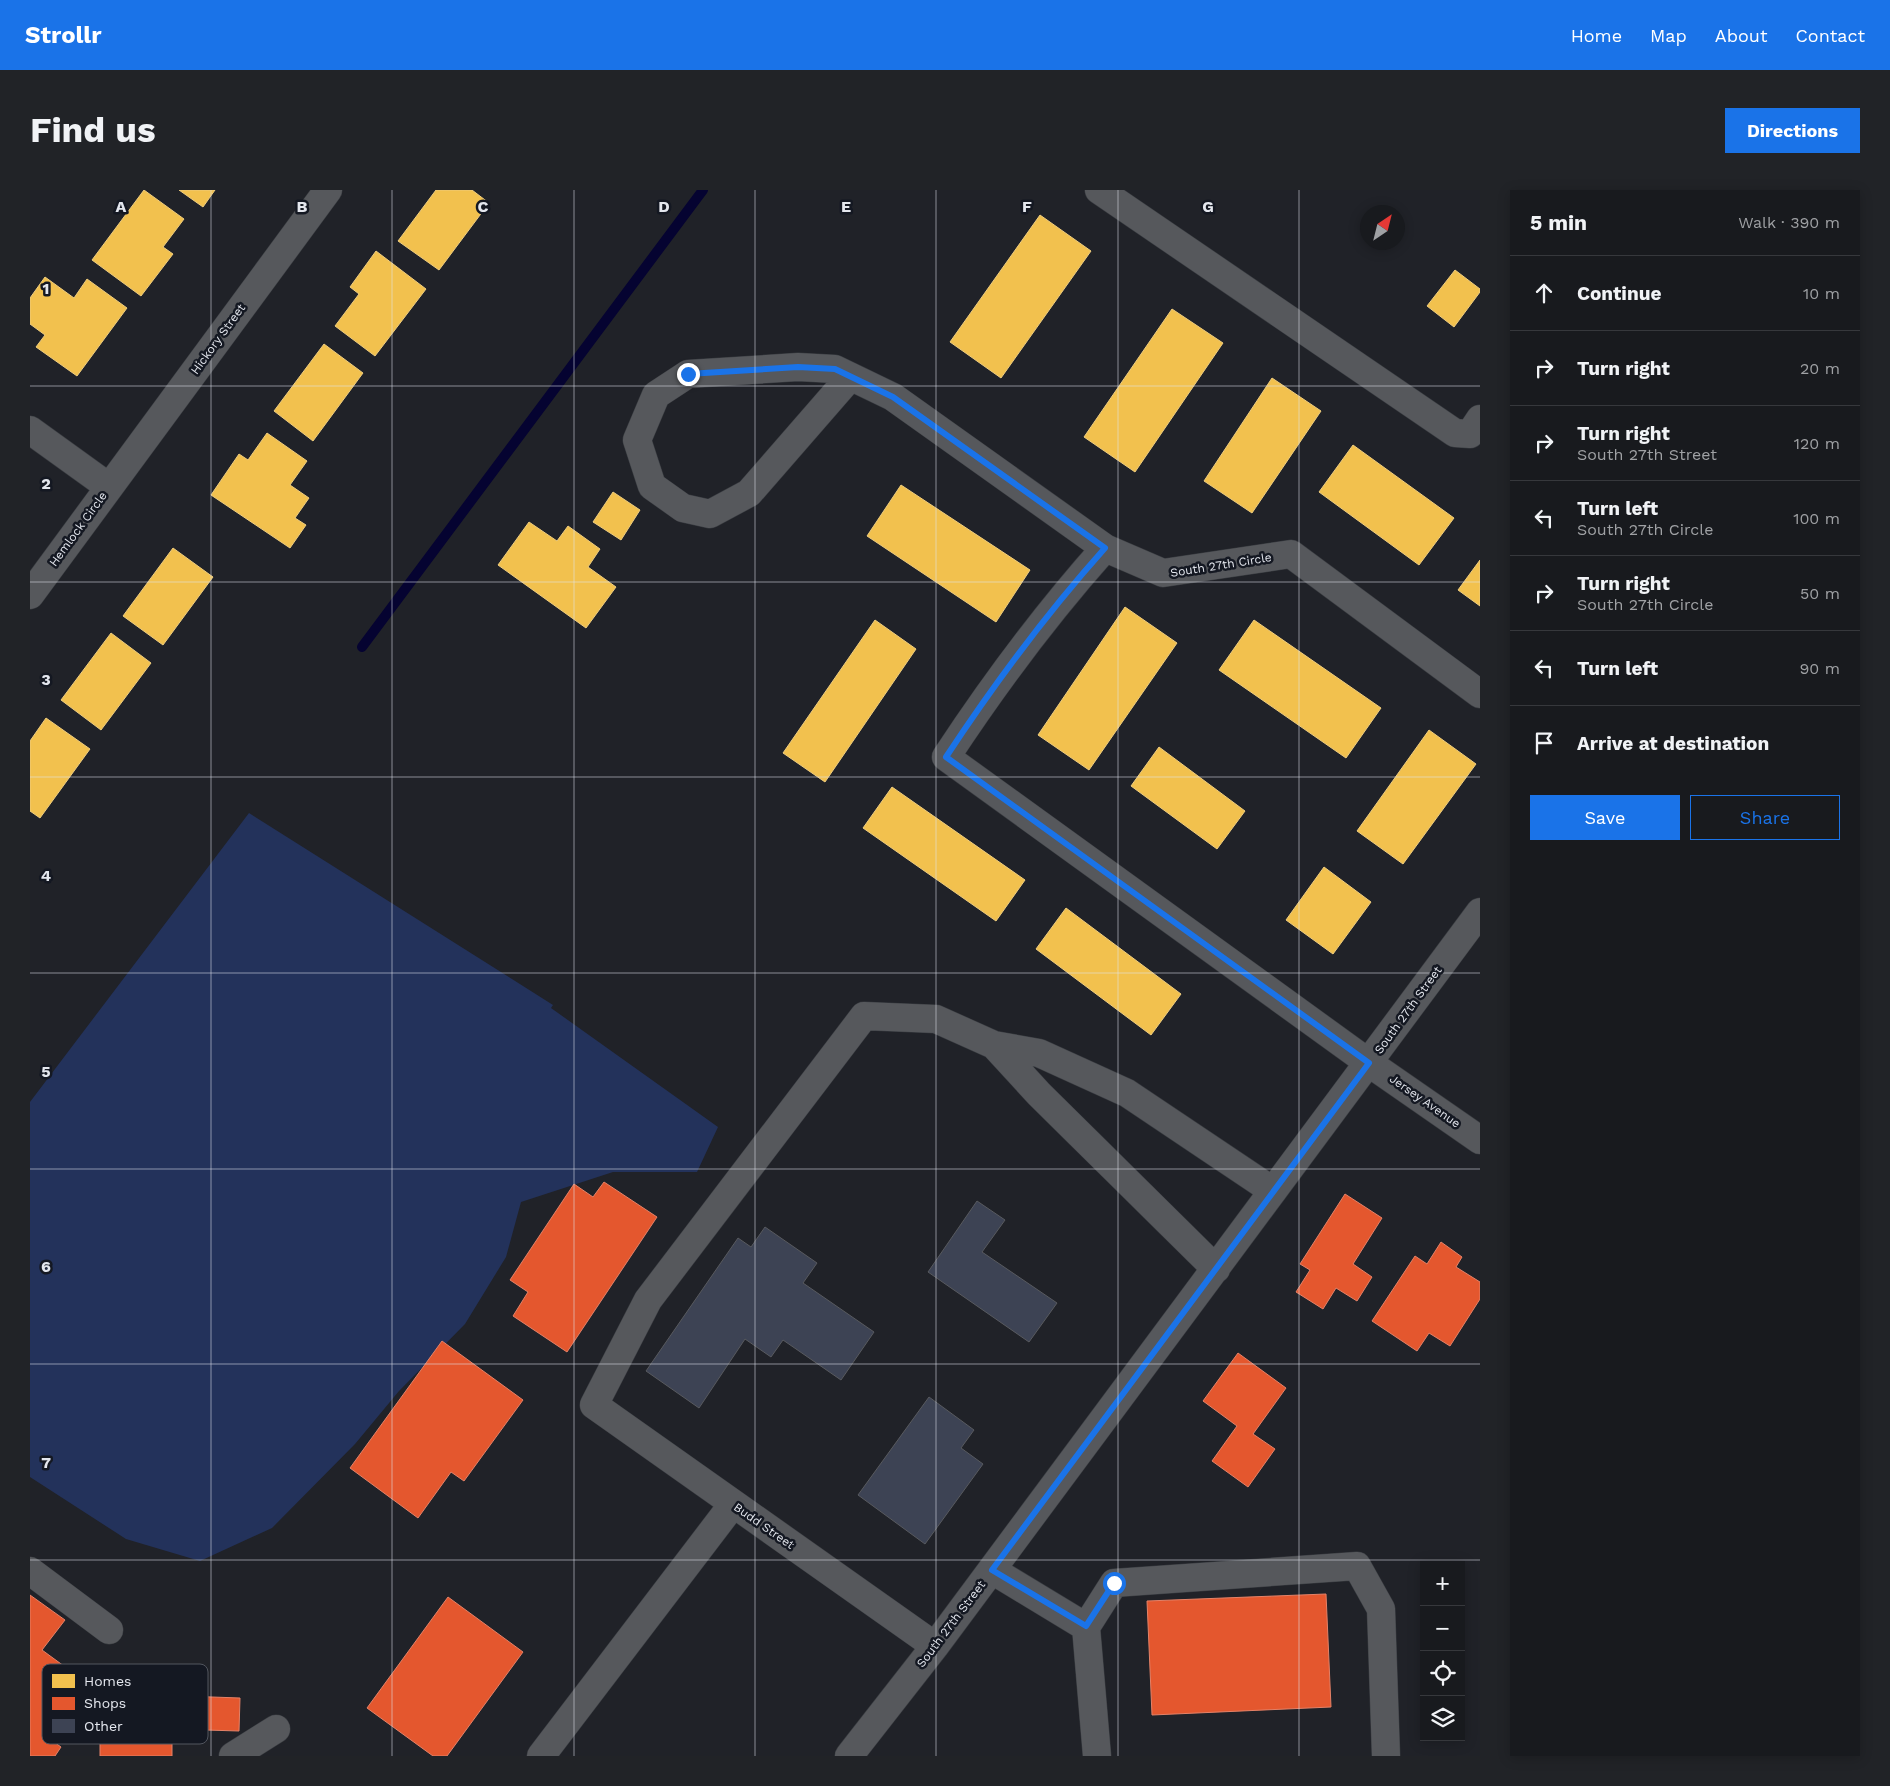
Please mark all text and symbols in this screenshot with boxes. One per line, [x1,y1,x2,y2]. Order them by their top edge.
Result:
text: Strollr [25,21,102,49]
text: Home [1571,25,1622,46]
text: Map [1650,25,1687,46]
text: About [1715,25,1767,46]
text: Contact [1795,25,1865,46]
button: Directions [1725,108,1860,153]
text: Find us [30,109,156,151]
text: A [116,197,127,216]
text: B [297,197,308,216]
text: C [478,197,489,216]
text: D [658,197,670,216]
text: E [841,197,851,216]
text: F [1022,197,1032,216]
text: G [1202,197,1214,216]
north arrow [1360,205,1405,250]
text: 5 min [1530,210,1587,235]
text: Walk · 390 m [1738,213,1840,232]
text: 1 [43,279,49,298]
icon: ahead [1530,279,1558,307]
text: Continue [1577,282,1661,305]
text: 10 m [1803,284,1840,303]
street label: Hickory Street [188,301,248,377]
icon: right [1530,354,1558,382]
text: Turn right [1577,357,1670,380]
text: 20 m [1800,359,1840,378]
route end [677,363,700,386]
text: Turn right [1577,422,1670,445]
icon: right [1530,429,1558,457]
text: 120 m [1794,434,1840,453]
text: South 27th Street [1577,445,1717,464]
text: 2 [41,474,51,493]
street label: Hemlock Circle [46,489,110,569]
text: Turn left [1577,497,1658,520]
icon: left [1530,504,1558,532]
text: 100 m [1793,509,1840,528]
text: South 27th Circle [1577,520,1713,539]
street label: South 27th Circle [1169,550,1273,580]
text: Turn right [1577,572,1670,595]
icon: right [1530,579,1558,607]
text: 50 m [1800,584,1840,603]
text: South 27th Circle [1577,595,1713,614]
icon: left [1530,654,1558,682]
text: Turn left [1577,657,1658,680]
text: 90 m [1799,659,1840,678]
text: 3 [41,670,51,689]
icon: arrive [1530,729,1558,757]
text: Arrive at destination [1577,732,1769,755]
button: Save [1530,795,1680,840]
button: Share [1690,795,1840,840]
text: 4 [41,866,51,885]
street label: South 27th Street [1371,963,1445,1057]
text: 5 [41,1062,51,1081]
street label: Jersey Avenue [1387,1071,1463,1131]
text: 6 [41,1257,51,1276]
text: 7 [41,1453,51,1472]
street label: Budd Street [731,1500,797,1552]
map controls [1420,1561,1465,1741]
button: + [1420,1561,1465,1606]
route start [1103,1572,1126,1595]
street label: South 27th Street [914,1578,988,1670]
button: − [1420,1606,1465,1651]
button: locate [1420,1651,1465,1696]
legend [42,1664,208,1744]
text: Homes [84,1673,131,1689]
text: Shops [84,1695,126,1711]
button: layers [1420,1696,1465,1741]
text: Other [84,1718,123,1734]

